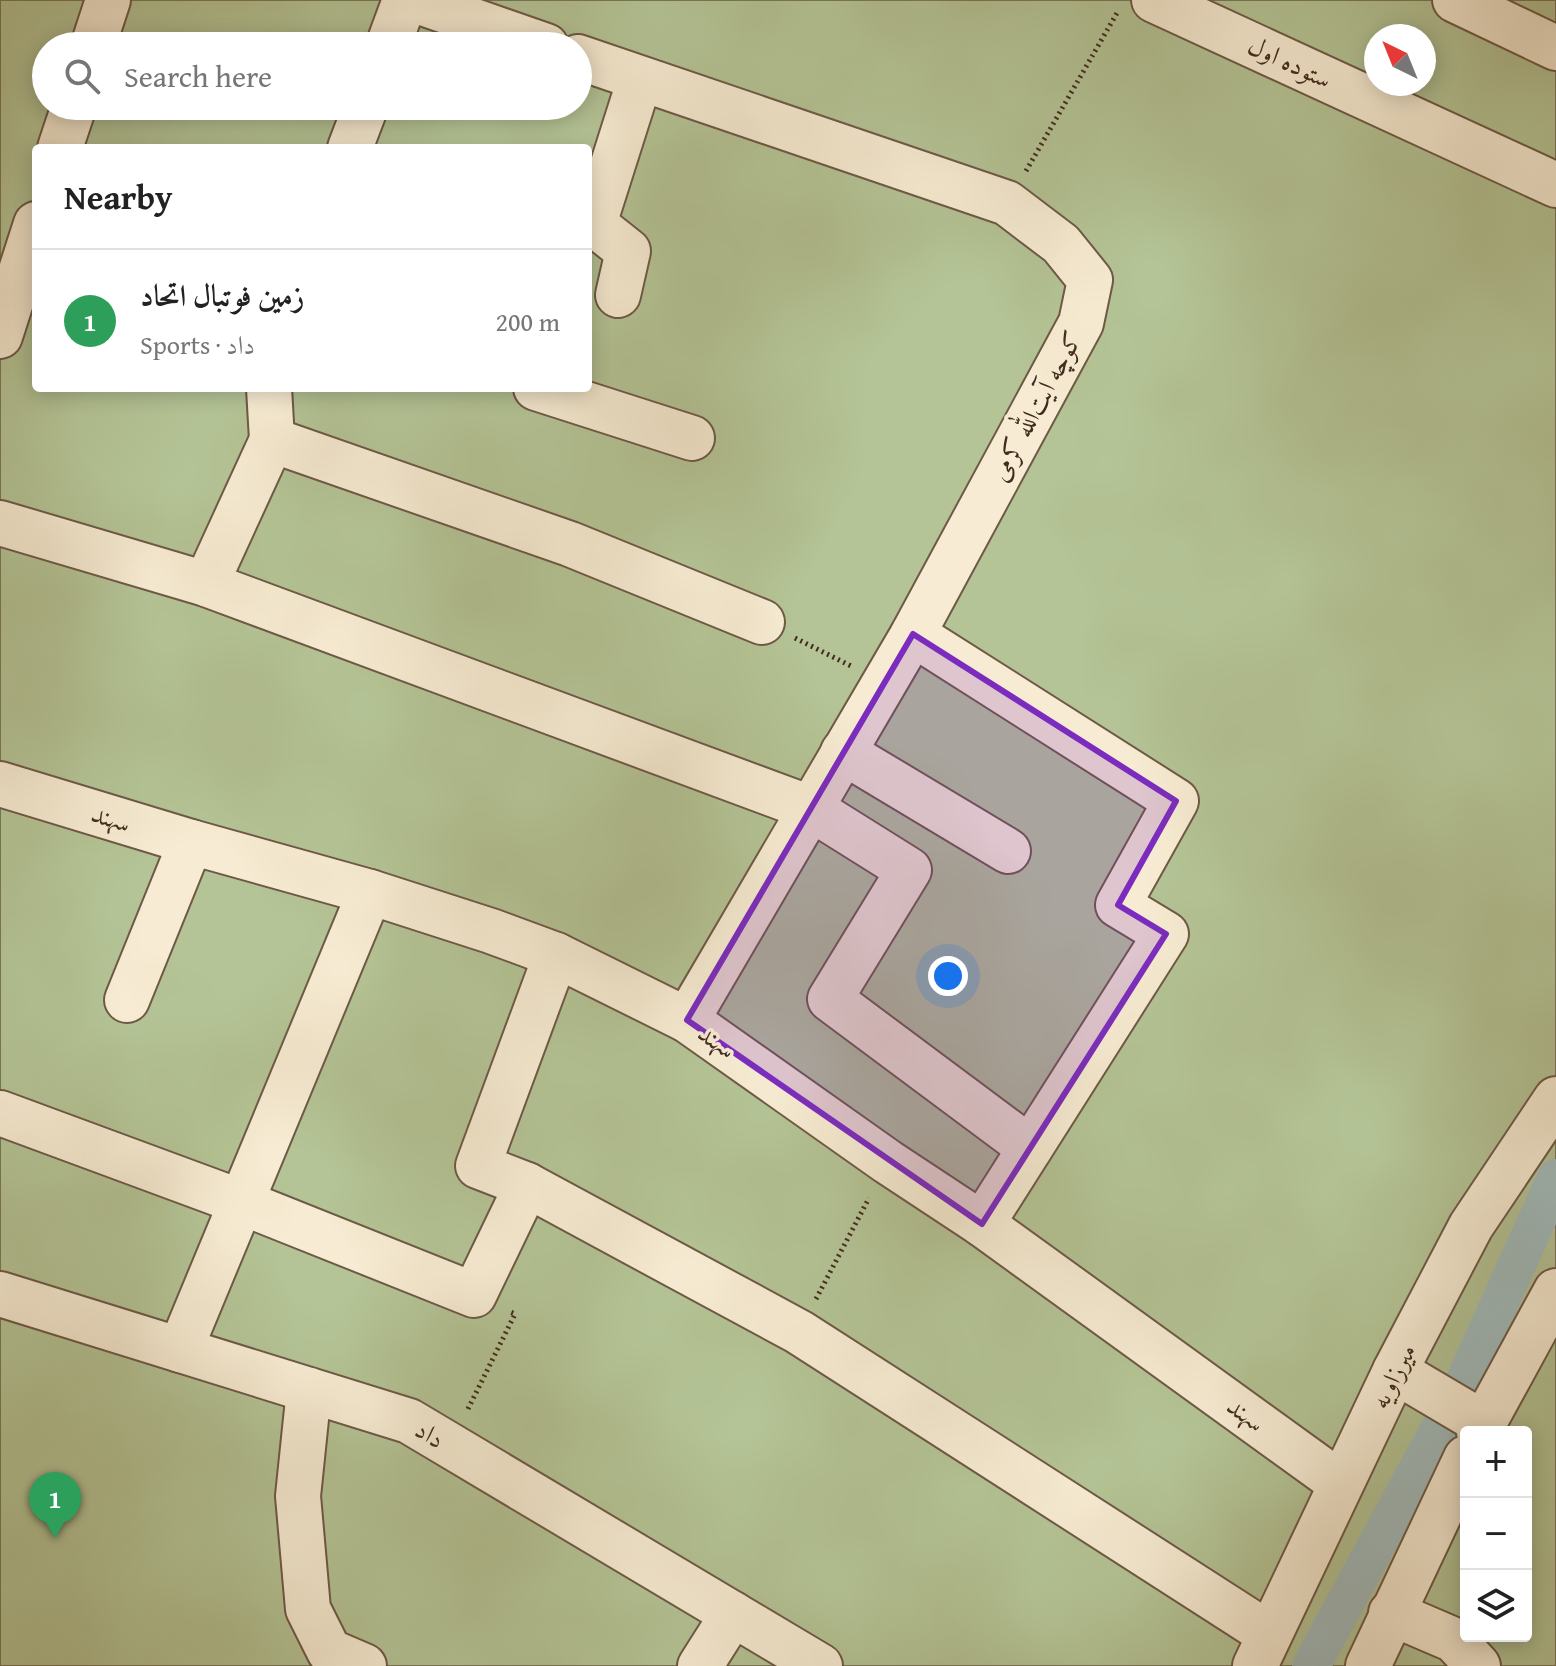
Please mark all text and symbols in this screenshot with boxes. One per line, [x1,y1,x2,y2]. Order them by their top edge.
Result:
north arrow [1364,24,1436,96]
street label: ستوده اول [1242,25,1339,98]
search box [32,32,592,120]
icon: search [60,54,104,98]
text: Search here [124,54,272,98]
text: Nearby [64,172,173,221]
text: زمین فوتبال اتحاد [140,273,305,317]
text: 1 [83,302,97,341]
text: 200 m [495,302,560,341]
street label: کوچه آیت‌الله کرمی [979,323,1092,488]
text: Sports · داد [140,325,255,364]
street label: سهند [87,793,136,842]
your location [928,956,968,996]
street label: سهند [690,1013,745,1068]
street label: میرزاویه [1360,1336,1426,1415]
street label: سهند [1219,1386,1274,1441]
street label: داد [408,1409,453,1458]
map controls [1460,1426,1532,1642]
button: + [1460,1426,1532,1498]
pin: 1 [29,1472,81,1538]
button: − [1460,1498,1532,1570]
button: layers [1460,1570,1532,1642]

